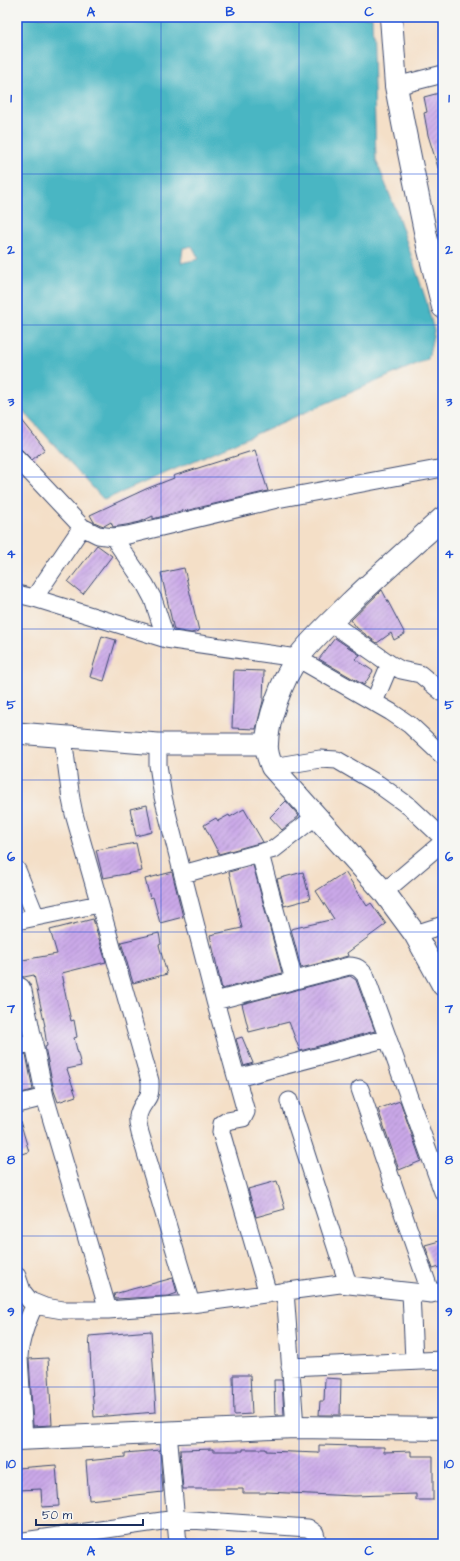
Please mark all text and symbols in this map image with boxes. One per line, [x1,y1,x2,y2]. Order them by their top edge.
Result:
text: A [87,3,96,21]
text: B [225,3,235,21]
text: C [364,3,374,21]
text: 1 [10,89,12,107]
text: 1 [448,89,450,107]
text: 2 [6,241,15,259]
text: 2 [444,241,453,259]
text: 3 [7,393,15,411]
text: 3 [445,393,453,411]
text: 4 [7,545,16,563]
text: 4 [445,545,454,563]
text: 5 [6,696,16,714]
text: 5 [444,696,454,714]
text: 6 [7,848,16,866]
text: 6 [445,848,454,866]
text: 7 [6,1000,16,1018]
text: 7 [444,1000,454,1018]
text: 8 [7,1151,16,1169]
text: 8 [445,1151,454,1169]
text: 9 [7,1303,15,1321]
text: 9 [445,1303,453,1321]
text: 10 [6,1455,17,1473]
text: 10 [444,1455,455,1473]
scale bar [36,1501,143,1527]
text: 50 m [42,1507,73,1524]
text: A [87,1542,96,1560]
text: B [225,1542,235,1560]
text: C [364,1542,374,1560]

